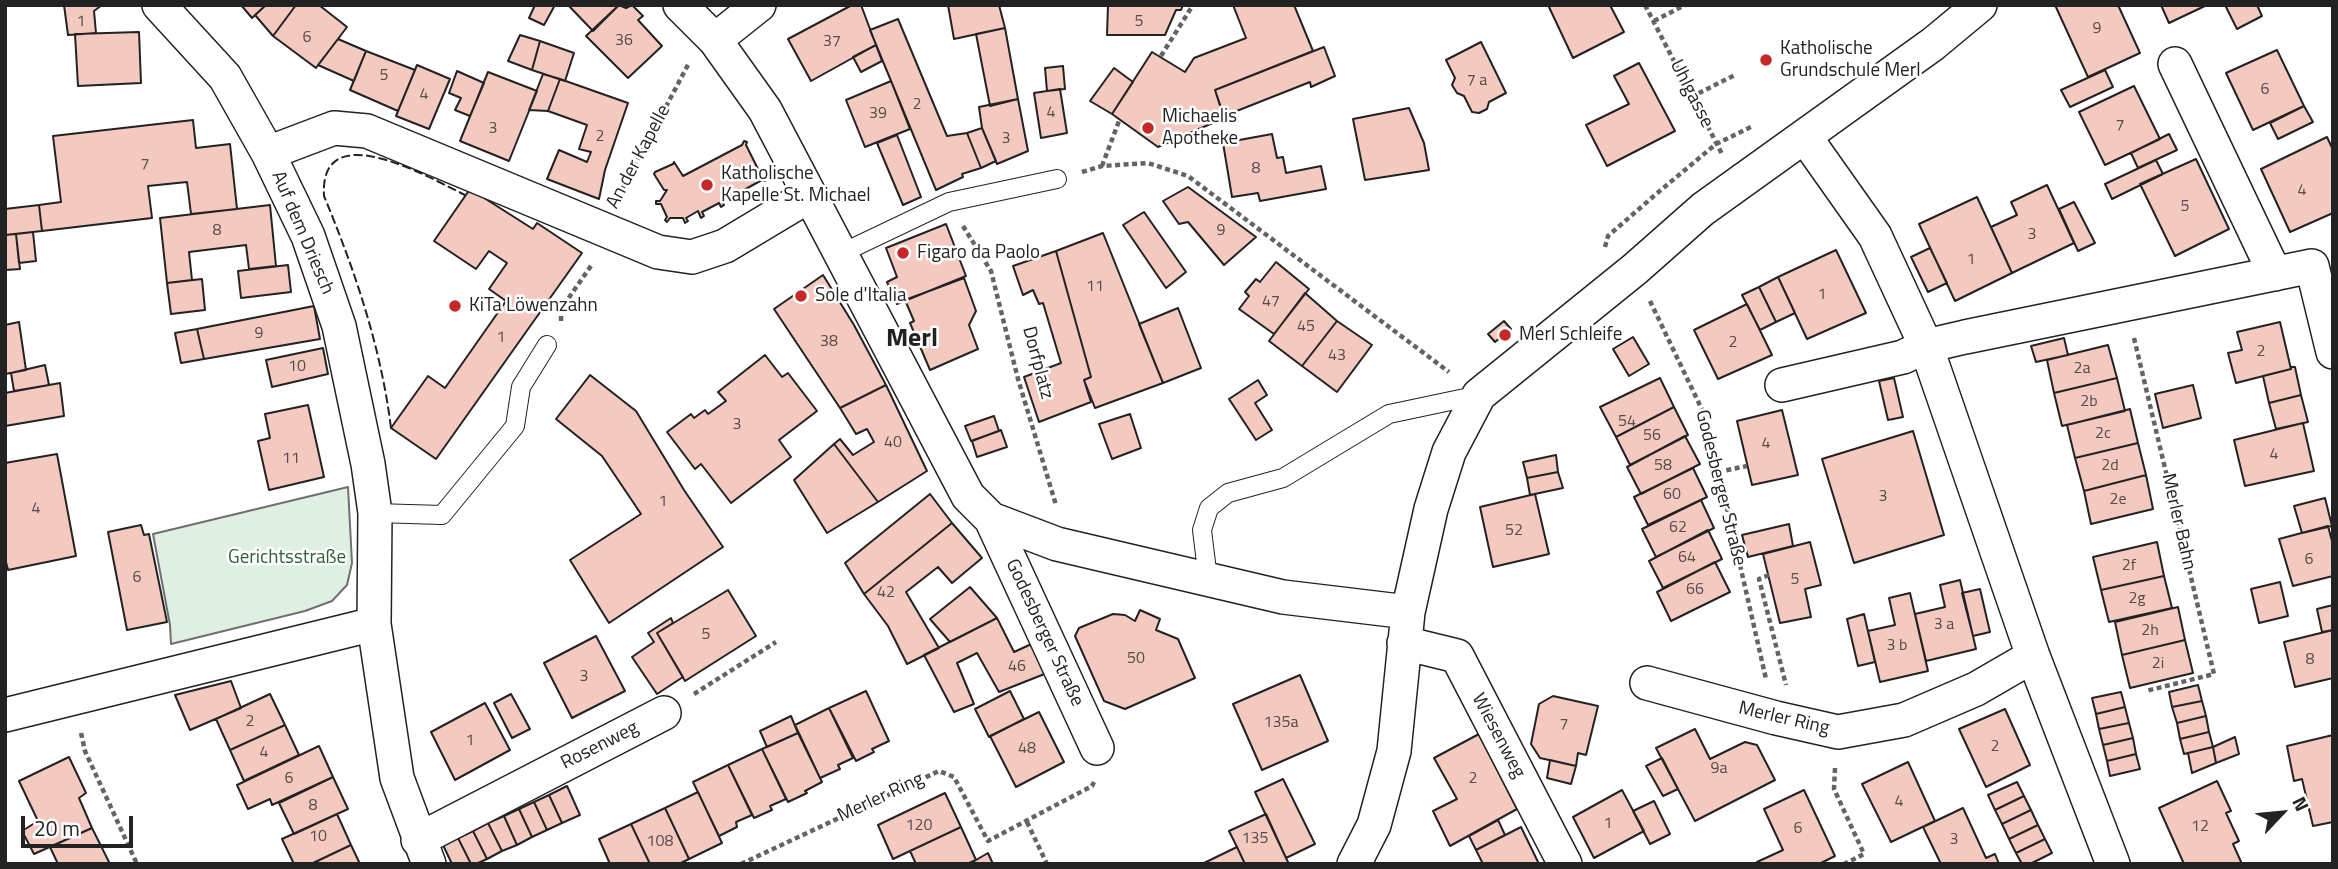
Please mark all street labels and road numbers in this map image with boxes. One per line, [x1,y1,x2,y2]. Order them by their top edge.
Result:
street label: Uhlgasse [1664,56,1718,132]
street label: An der Kapelle [602,101,676,213]
street label: Auf dem Driesch [266,168,338,298]
street label: Dorfplatz [1016,324,1058,402]
street label: Godesberger Straße [1690,408,1750,568]
street label: Merler Bahn [2156,471,2200,573]
street label: Godesberger Straße [1000,556,1088,710]
street label: Wiesenweg [1466,690,1530,782]
street label: Merler Ring [1736,697,1832,741]
street label: Rosenweg [557,717,643,775]
street label: Merler Ring [834,768,928,828]

